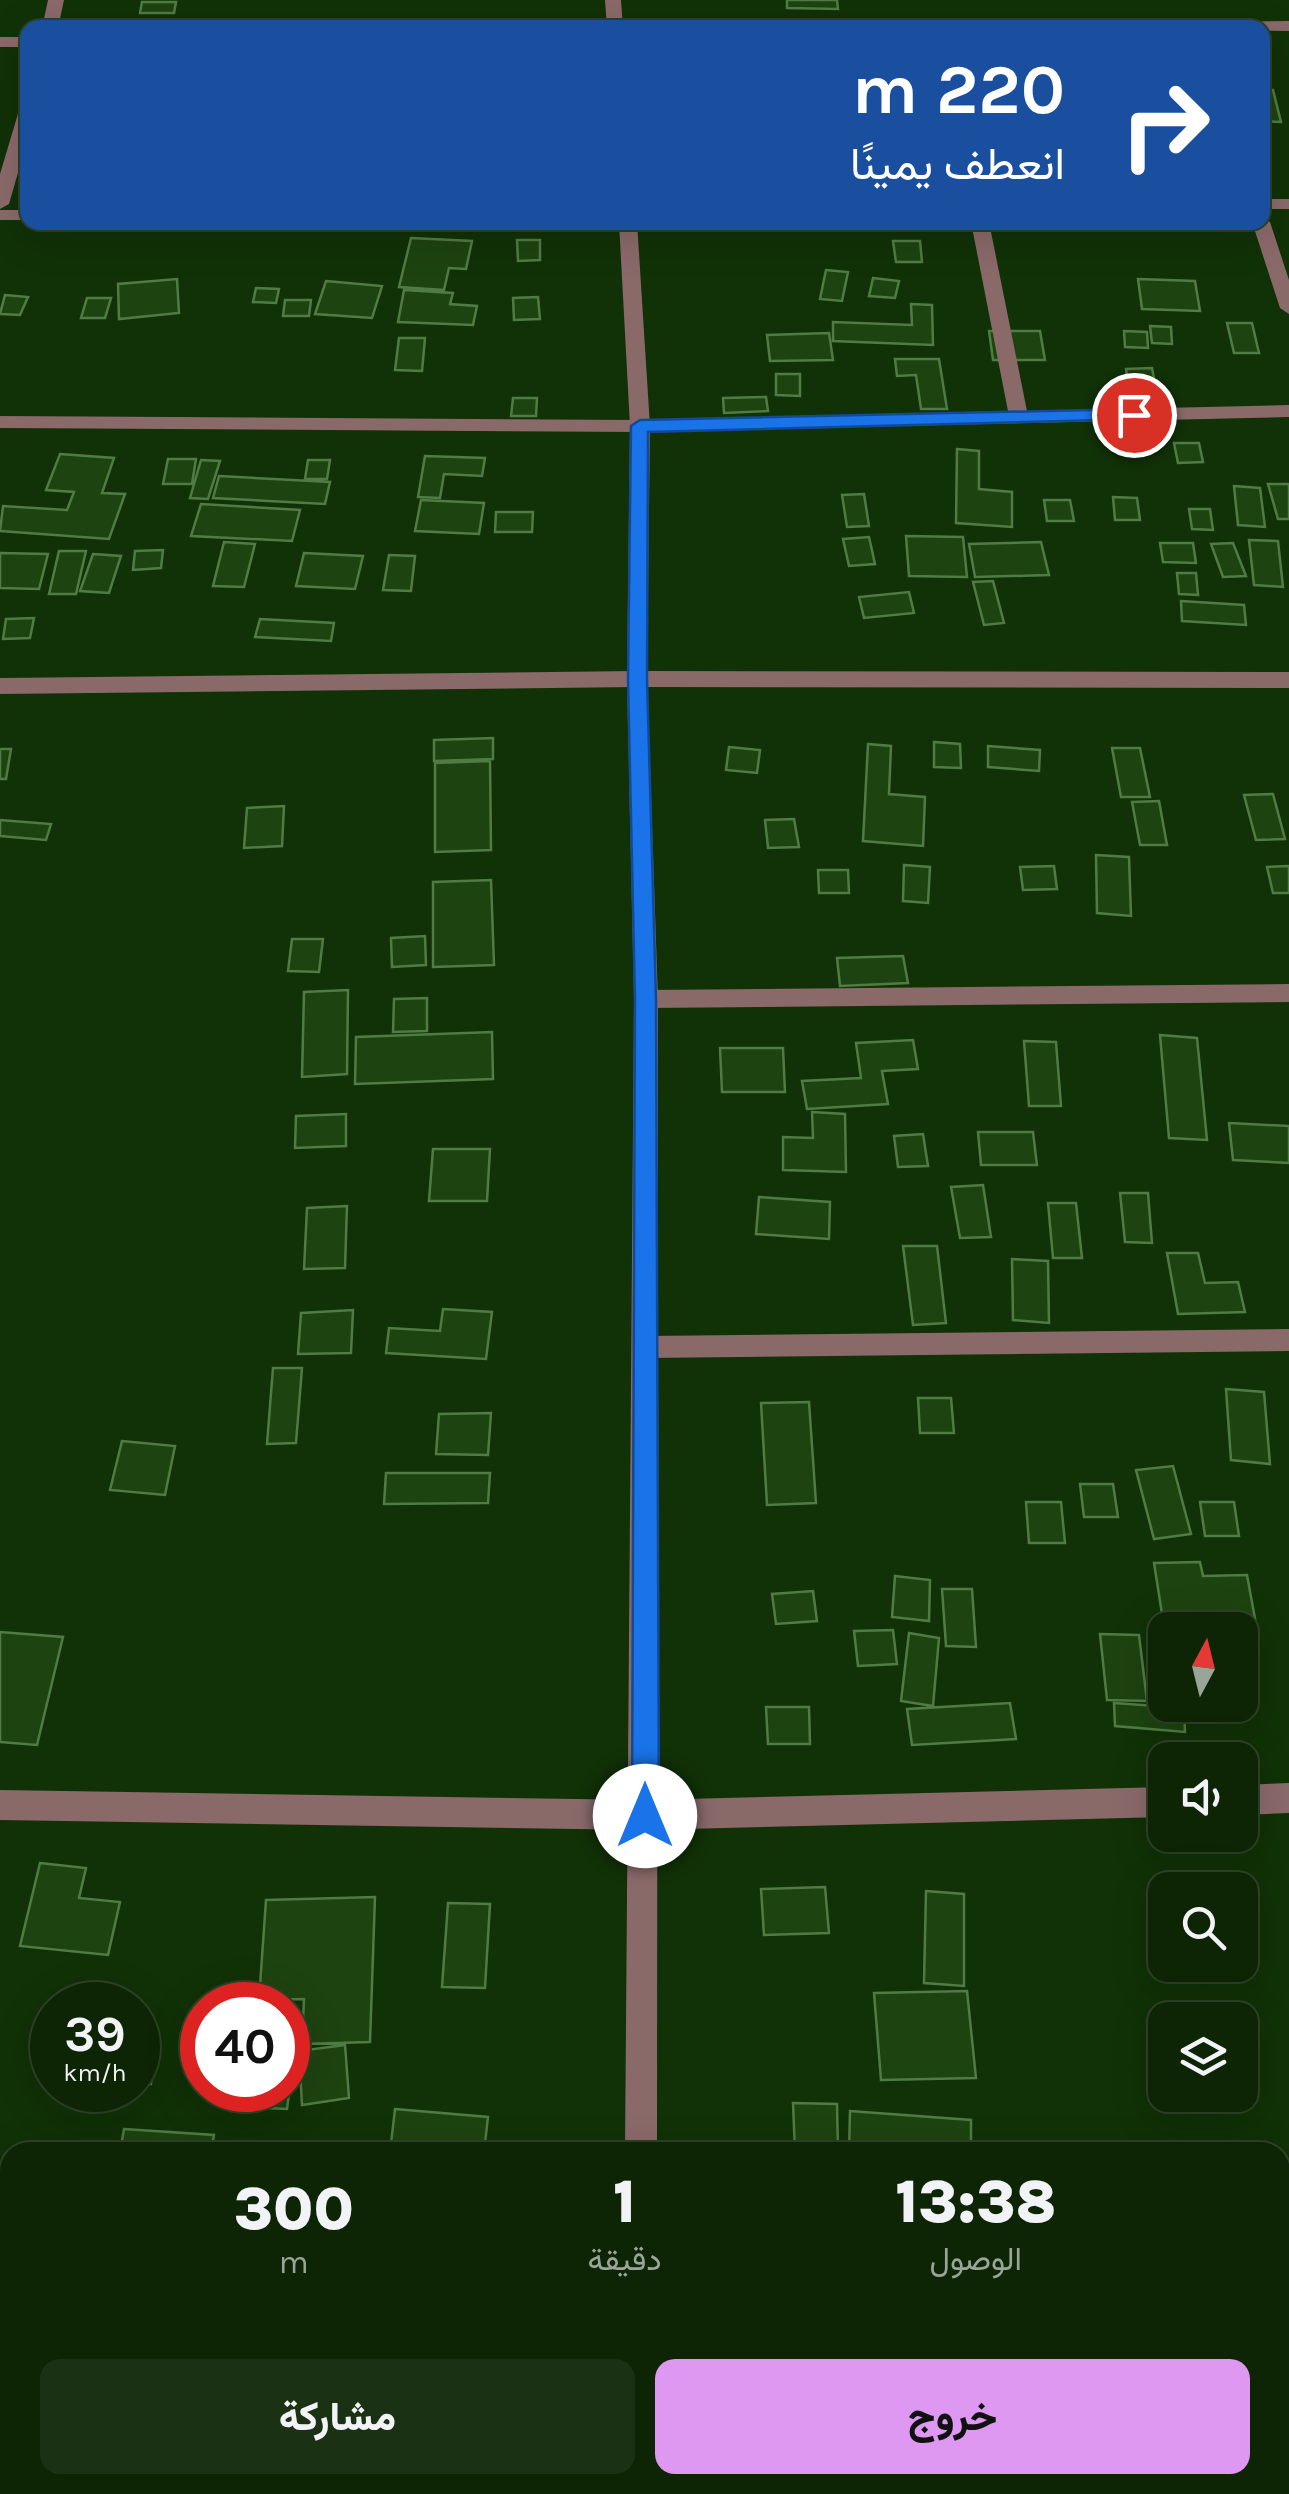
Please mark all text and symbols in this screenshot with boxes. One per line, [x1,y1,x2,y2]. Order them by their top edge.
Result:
text: 220 m [852,49,1065,131]
icon: right [1100,60,1230,190]
text: انعطف يمينًا [850,138,1065,190]
pin [1092,373,1177,458]
icon: arrive [1107,388,1162,443]
north arrow [1148,1612,1258,1722]
map controls [1148,1612,1258,2112]
button: sound [1148,1742,1258,1852]
position arrow [593,1764,697,1868]
button: search [1148,1872,1258,1982]
speed limit sign: 40 [180,1982,310,2112]
button: layers [1148,2002,1258,2112]
text: 39 [64,2005,126,2064]
text: km/h [63,2058,127,2087]
text: 1 [613,2167,636,2237]
text: 13:38 [895,2167,1056,2237]
text: 300 [234,2174,354,2244]
text: دقيقة [588,2241,662,2278]
text: الوصول [930,2241,1022,2278]
text: m [279,2244,309,2281]
button: مشاركة [40,2359,635,2474]
button: خروج [655,2359,1250,2474]

